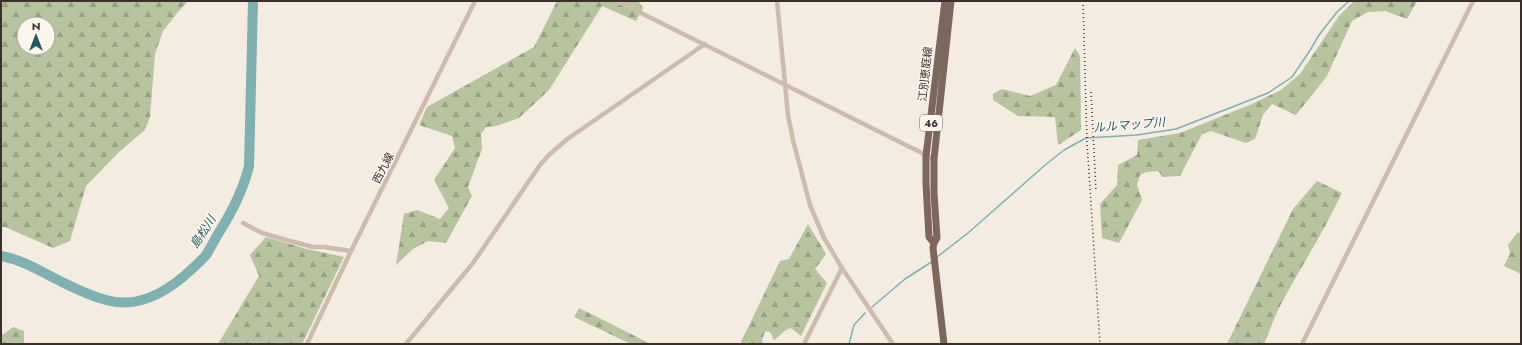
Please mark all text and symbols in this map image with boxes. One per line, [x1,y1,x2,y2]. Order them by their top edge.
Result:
north arrow [16,16,56,56]
text: N [32,18,40,34]
street label: 江別恵庭線 [914,46,936,102]
water label: ルルマップ川 [1092,113,1168,137]
road number: 46 [920,115,942,131]
street label: 西九線 [368,150,398,186]
water label: 島松川 [186,210,221,252]

